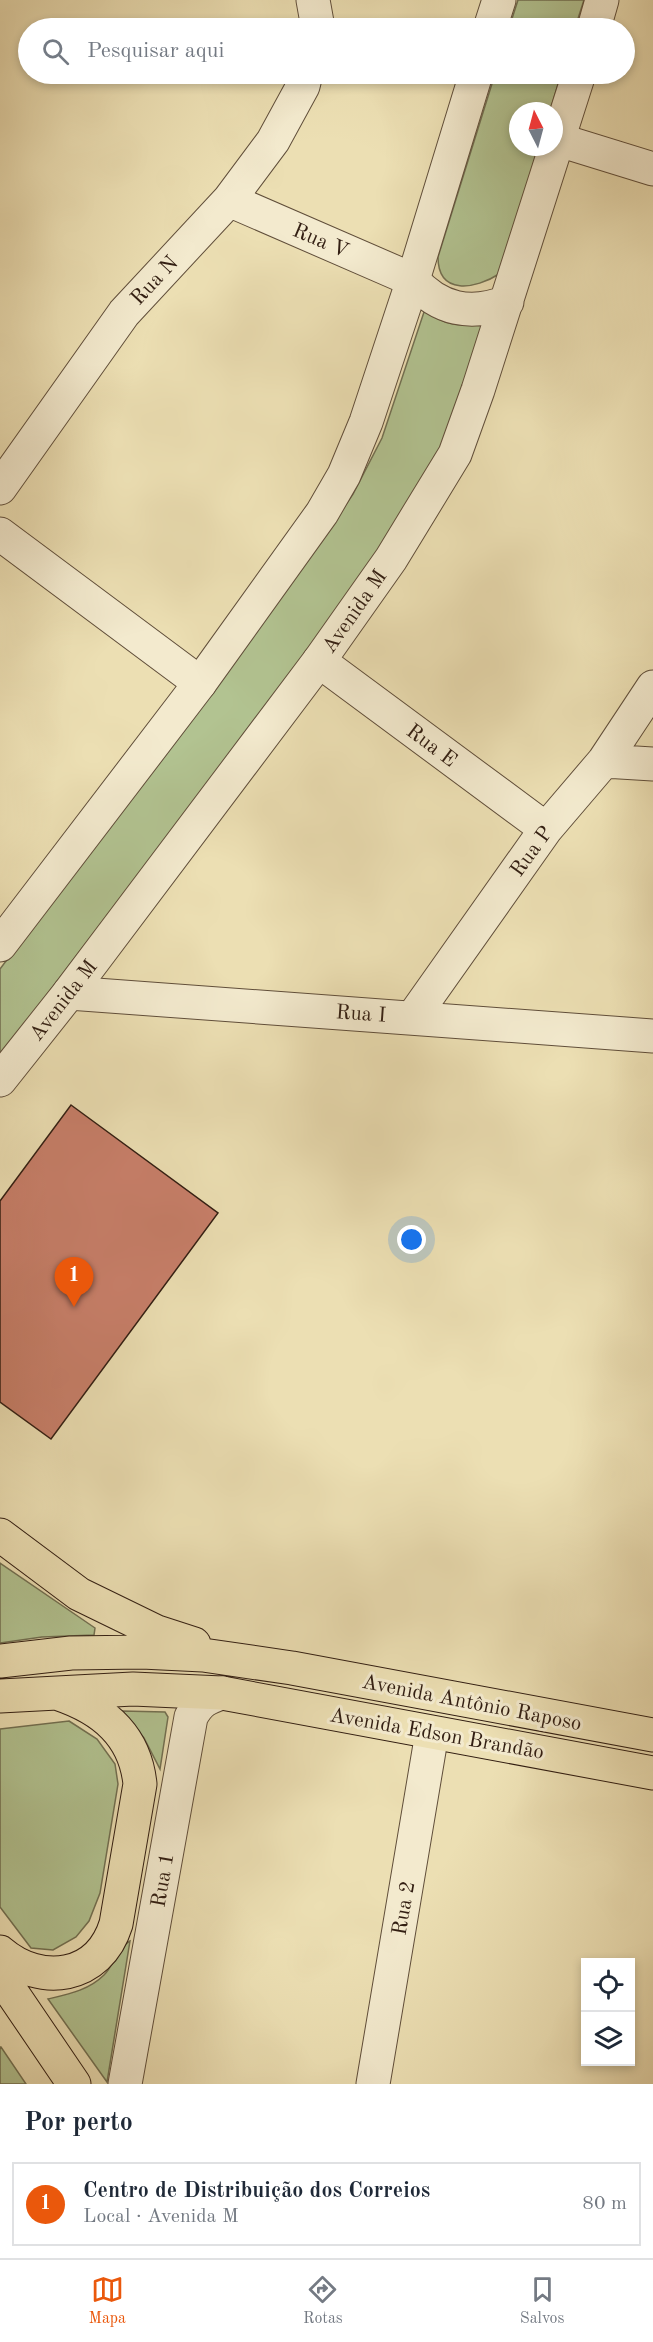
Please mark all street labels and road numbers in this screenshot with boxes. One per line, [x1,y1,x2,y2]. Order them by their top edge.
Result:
street label: Rua V [289,220,352,263]
street label: Rua N [127,252,183,310]
street label: Avenida M [319,566,391,657]
street label: Rua E [402,721,460,772]
street label: Rua P [507,823,557,881]
street label: Avenida M [26,957,102,1045]
street label: Rua I [335,1002,387,1027]
street label: Avenida Antônio Raposo [360,1672,583,1735]
street label: Avenida Edson Brandão [328,1705,546,1764]
street label: Rua 1 [148,1852,179,1909]
street label: Rua 2 [389,1880,420,1937]

